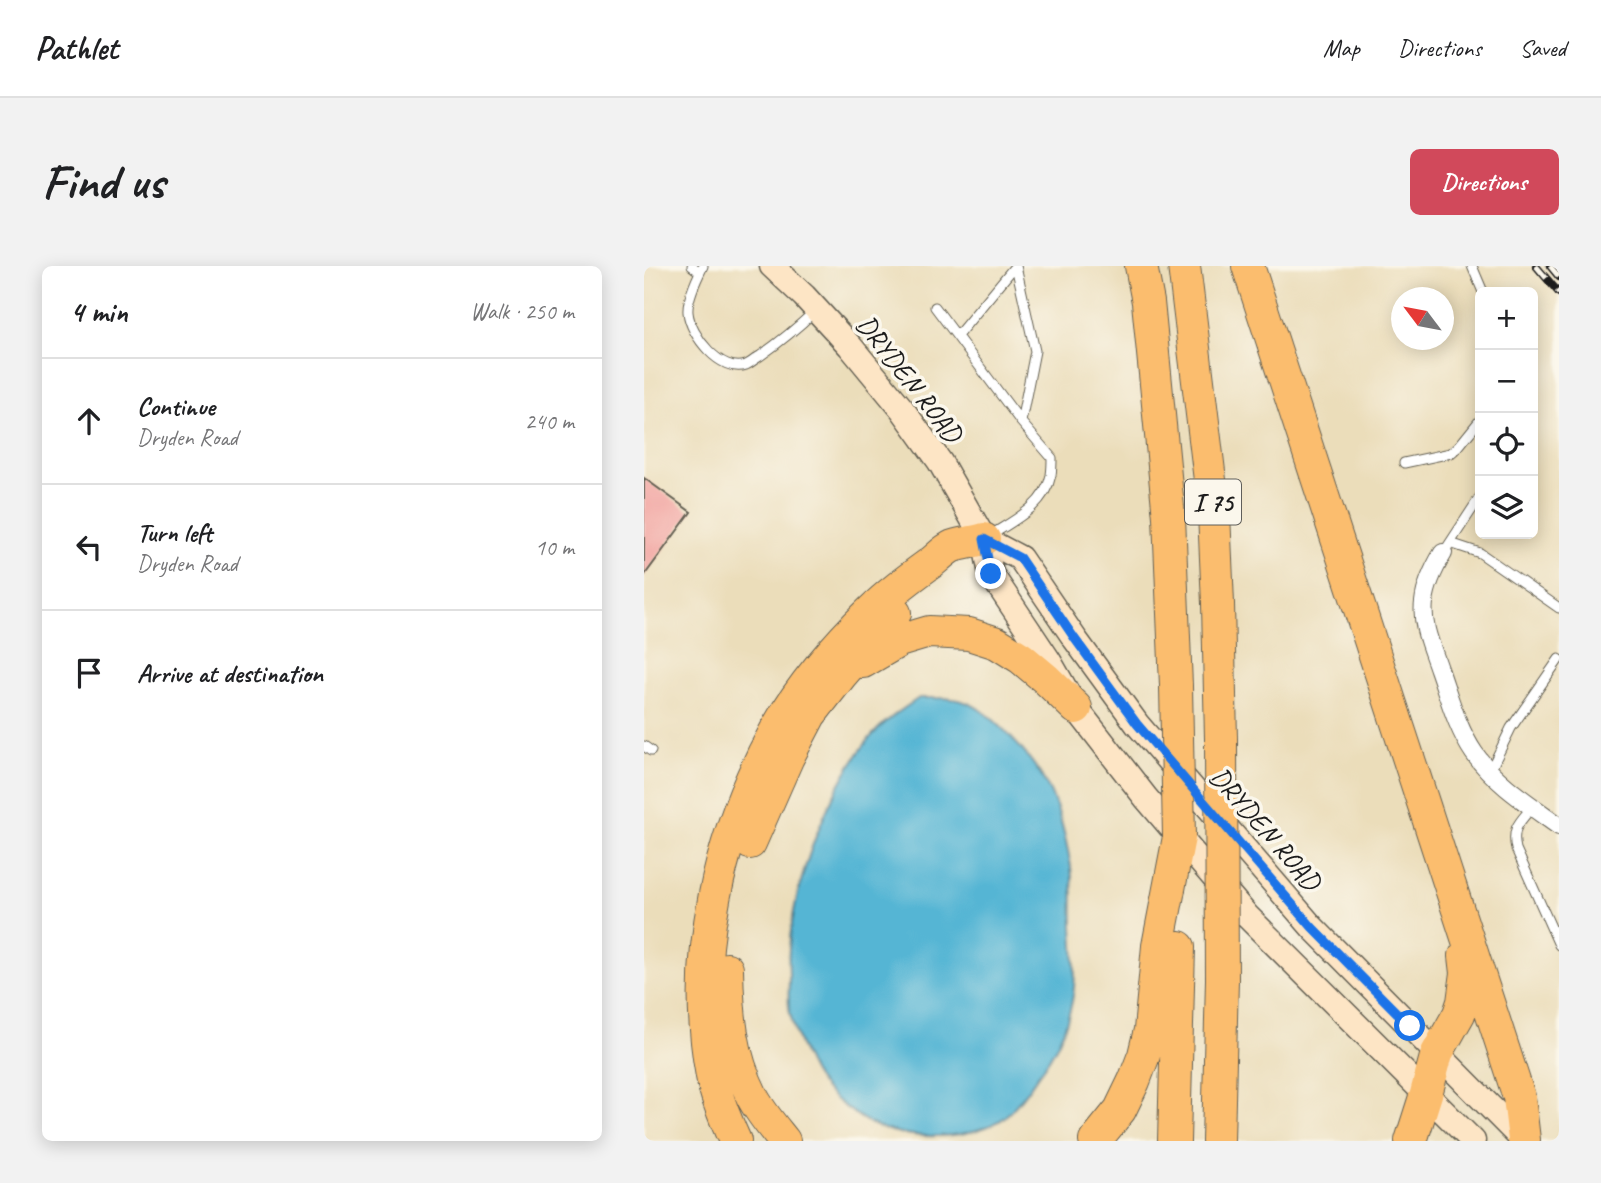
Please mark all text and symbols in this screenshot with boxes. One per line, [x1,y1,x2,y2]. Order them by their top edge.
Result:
text: Pathlet [35,27,118,69]
text: Map [1323,33,1360,63]
text: Directions [1398,33,1481,63]
text: Saved [1519,33,1566,63]
button: Directions [1410,149,1559,215]
text: Find us [42,151,164,213]
north arrow [1391,287,1454,350]
map controls [1475,287,1538,539]
button: + [1475,287,1538,350]
text: 4 min [70,293,127,331]
text: Walk · 250 m [470,297,574,326]
street label: DRYDEN ROAD [849,308,972,451]
button: − [1475,350,1538,413]
text: Continue [137,390,215,423]
icon: ahead [70,402,108,440]
text: 240 m [525,407,574,436]
button: locate [1475,413,1538,476]
text: Dryden Road [137,423,238,452]
button: layers [1475,476,1538,539]
road number: I 75 [1185,480,1241,524]
text: Turn left [137,516,212,549]
icon: left [70,528,108,566]
text: 10 m [535,533,574,562]
text: Dryden Road [137,549,238,578]
route end [975,558,1006,589]
icon: arrive [70,654,108,692]
text: Arrive at destination [137,657,323,690]
street label: DRYDEN ROAD [1203,759,1331,899]
route start [1394,1010,1425,1041]

